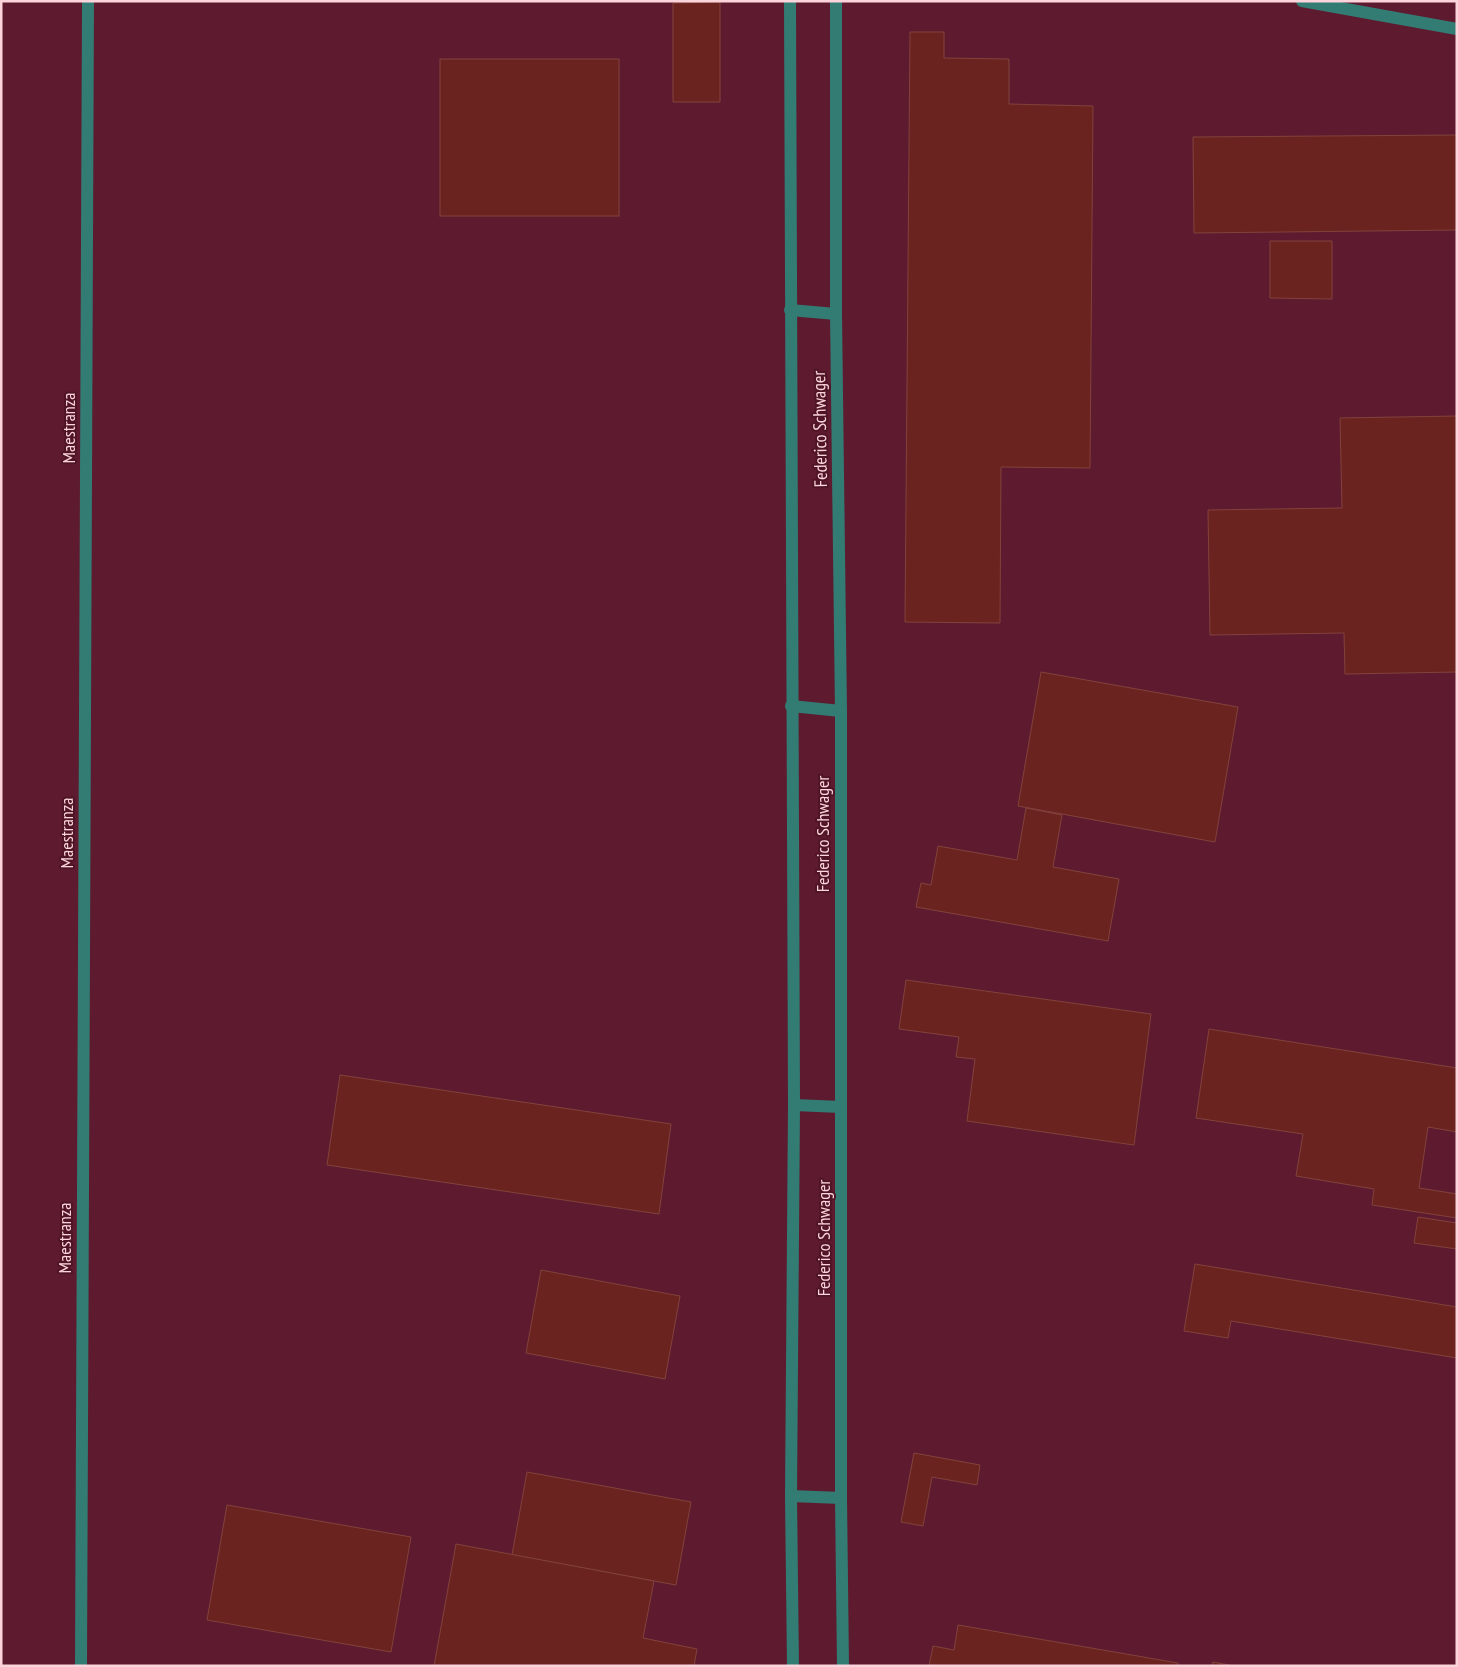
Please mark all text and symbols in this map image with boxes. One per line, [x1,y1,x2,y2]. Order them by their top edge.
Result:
street label: Federico Schwager [807,370,832,488]
street label: Maestranza [57,393,80,463]
street label: Federico Schwager [811,776,834,892]
street label: Maestranza [55,798,78,868]
street label: Federico Schwager [812,1180,835,1296]
street label: Maestranza [53,1203,76,1273]

